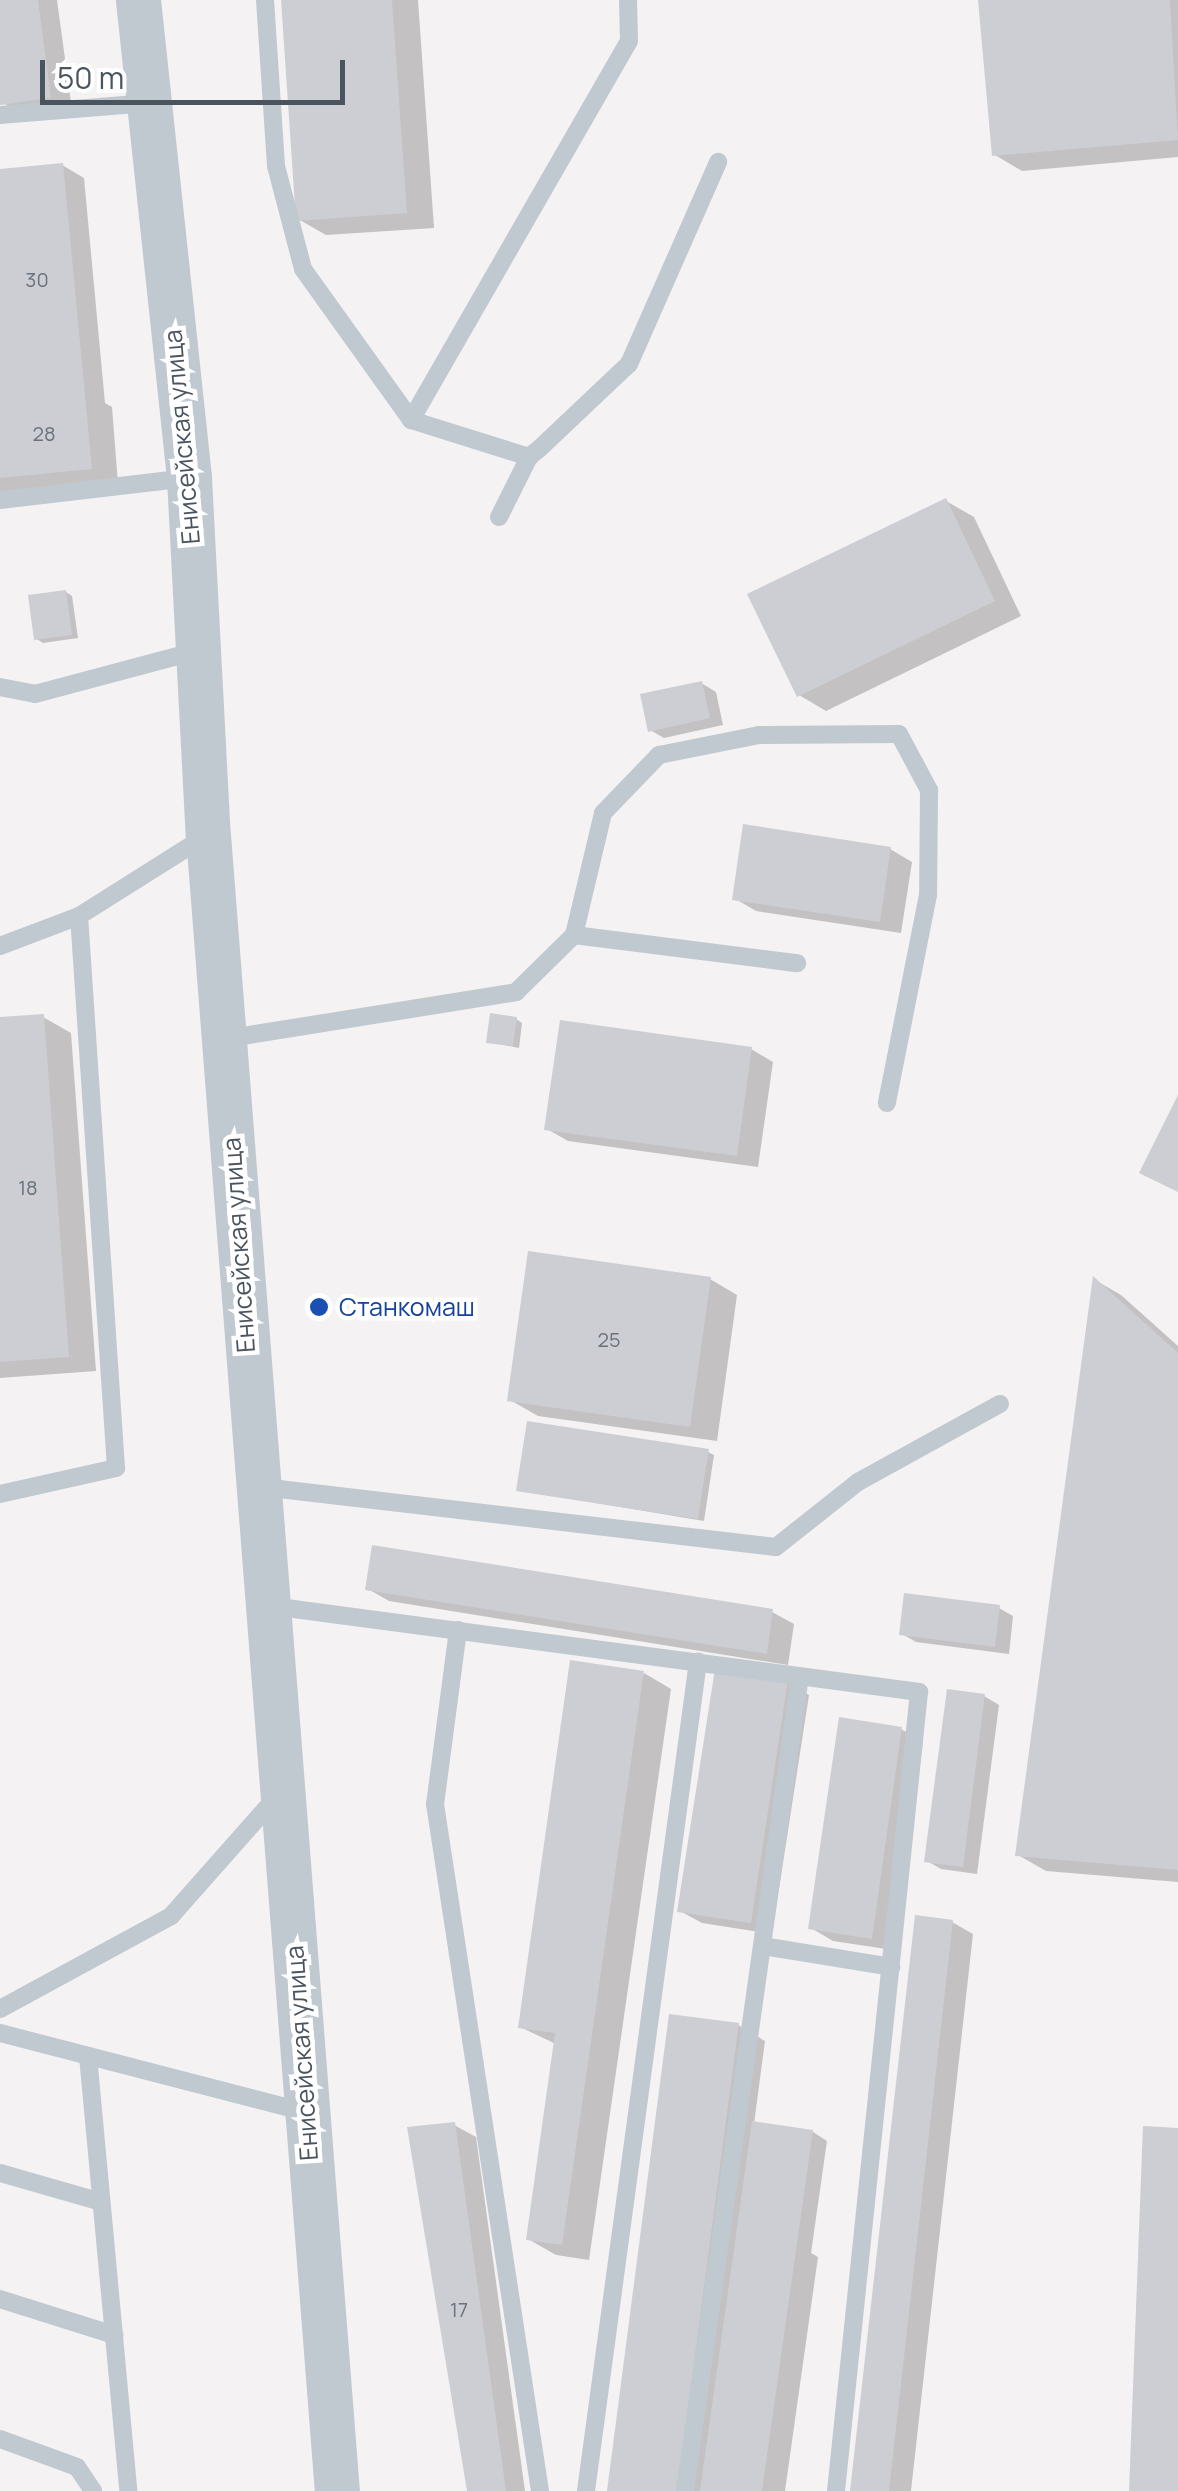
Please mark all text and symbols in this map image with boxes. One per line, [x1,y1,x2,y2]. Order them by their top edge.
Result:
scale bar [45,40,350,102]
text: 50 m [57,57,124,98]
house number: 30 [25,267,49,291]
street label: Енисейская улица [158,328,206,546]
house number: 28 [32,421,56,445]
street label: Енисейская улица [217,1136,261,1354]
house number: 18 [18,1175,38,1199]
place label: Станкомаш [339,1292,475,1322]
marker: Станкомаш [308,1296,330,1318]
house number: 25 [598,1327,620,1351]
street label: Енисейская улица [280,1944,324,2162]
house number: 17 [450,2297,468,2321]

